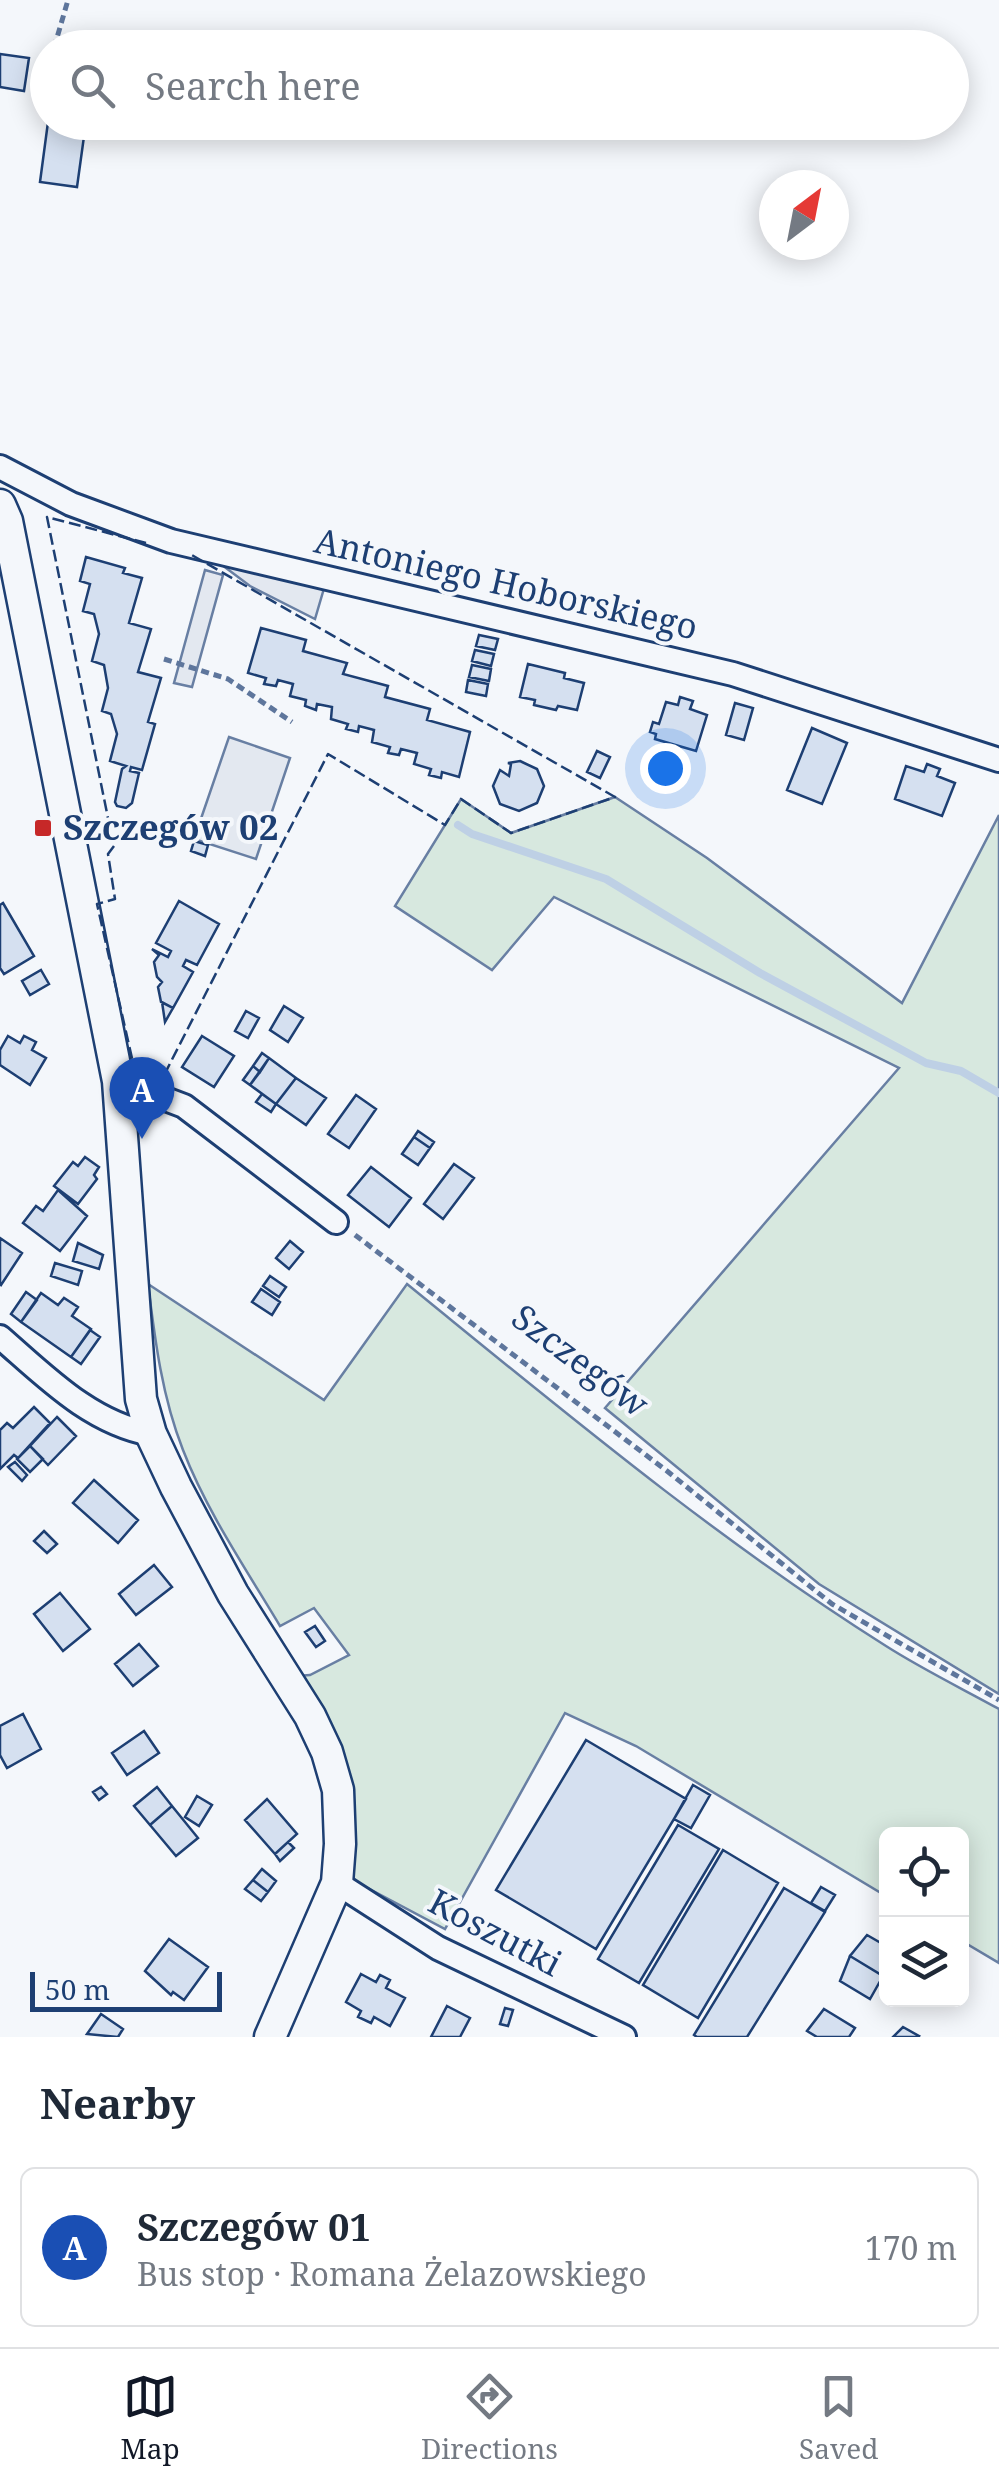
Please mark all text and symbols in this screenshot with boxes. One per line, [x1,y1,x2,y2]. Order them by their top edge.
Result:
search box [30,30,969,140]
icon: search [65,58,120,113]
text: Search here [145,59,361,111]
north arrow [759,170,849,260]
street label: Antoniego Hoborskiego [310,516,702,649]
your location [640,743,691,794]
place label: Szczegów 02 [63,803,278,850]
marker: Szczegów 02 [32,817,54,839]
pin: A [110,1056,174,1139]
street label: Szczegów [503,1293,660,1427]
map controls [879,1827,969,2007]
button: locate [879,1827,969,1917]
street label: Koszutki [421,1877,570,1986]
button: layers [879,1917,969,2007]
scale bar [30,1967,222,2012]
text: 50 m [45,1970,110,2008]
text: Nearby [40,2074,195,2131]
text: Szczegów 01 [137,2200,371,2252]
text: A [62,2226,87,2269]
text: 170 m [865,2226,957,2269]
text: Bus stop · Romana Żelazowskiego [137,2252,647,2295]
tab: Map [121,2369,180,2467]
tab: Directions [421,2369,558,2467]
tab: Saved [799,2369,878,2467]

